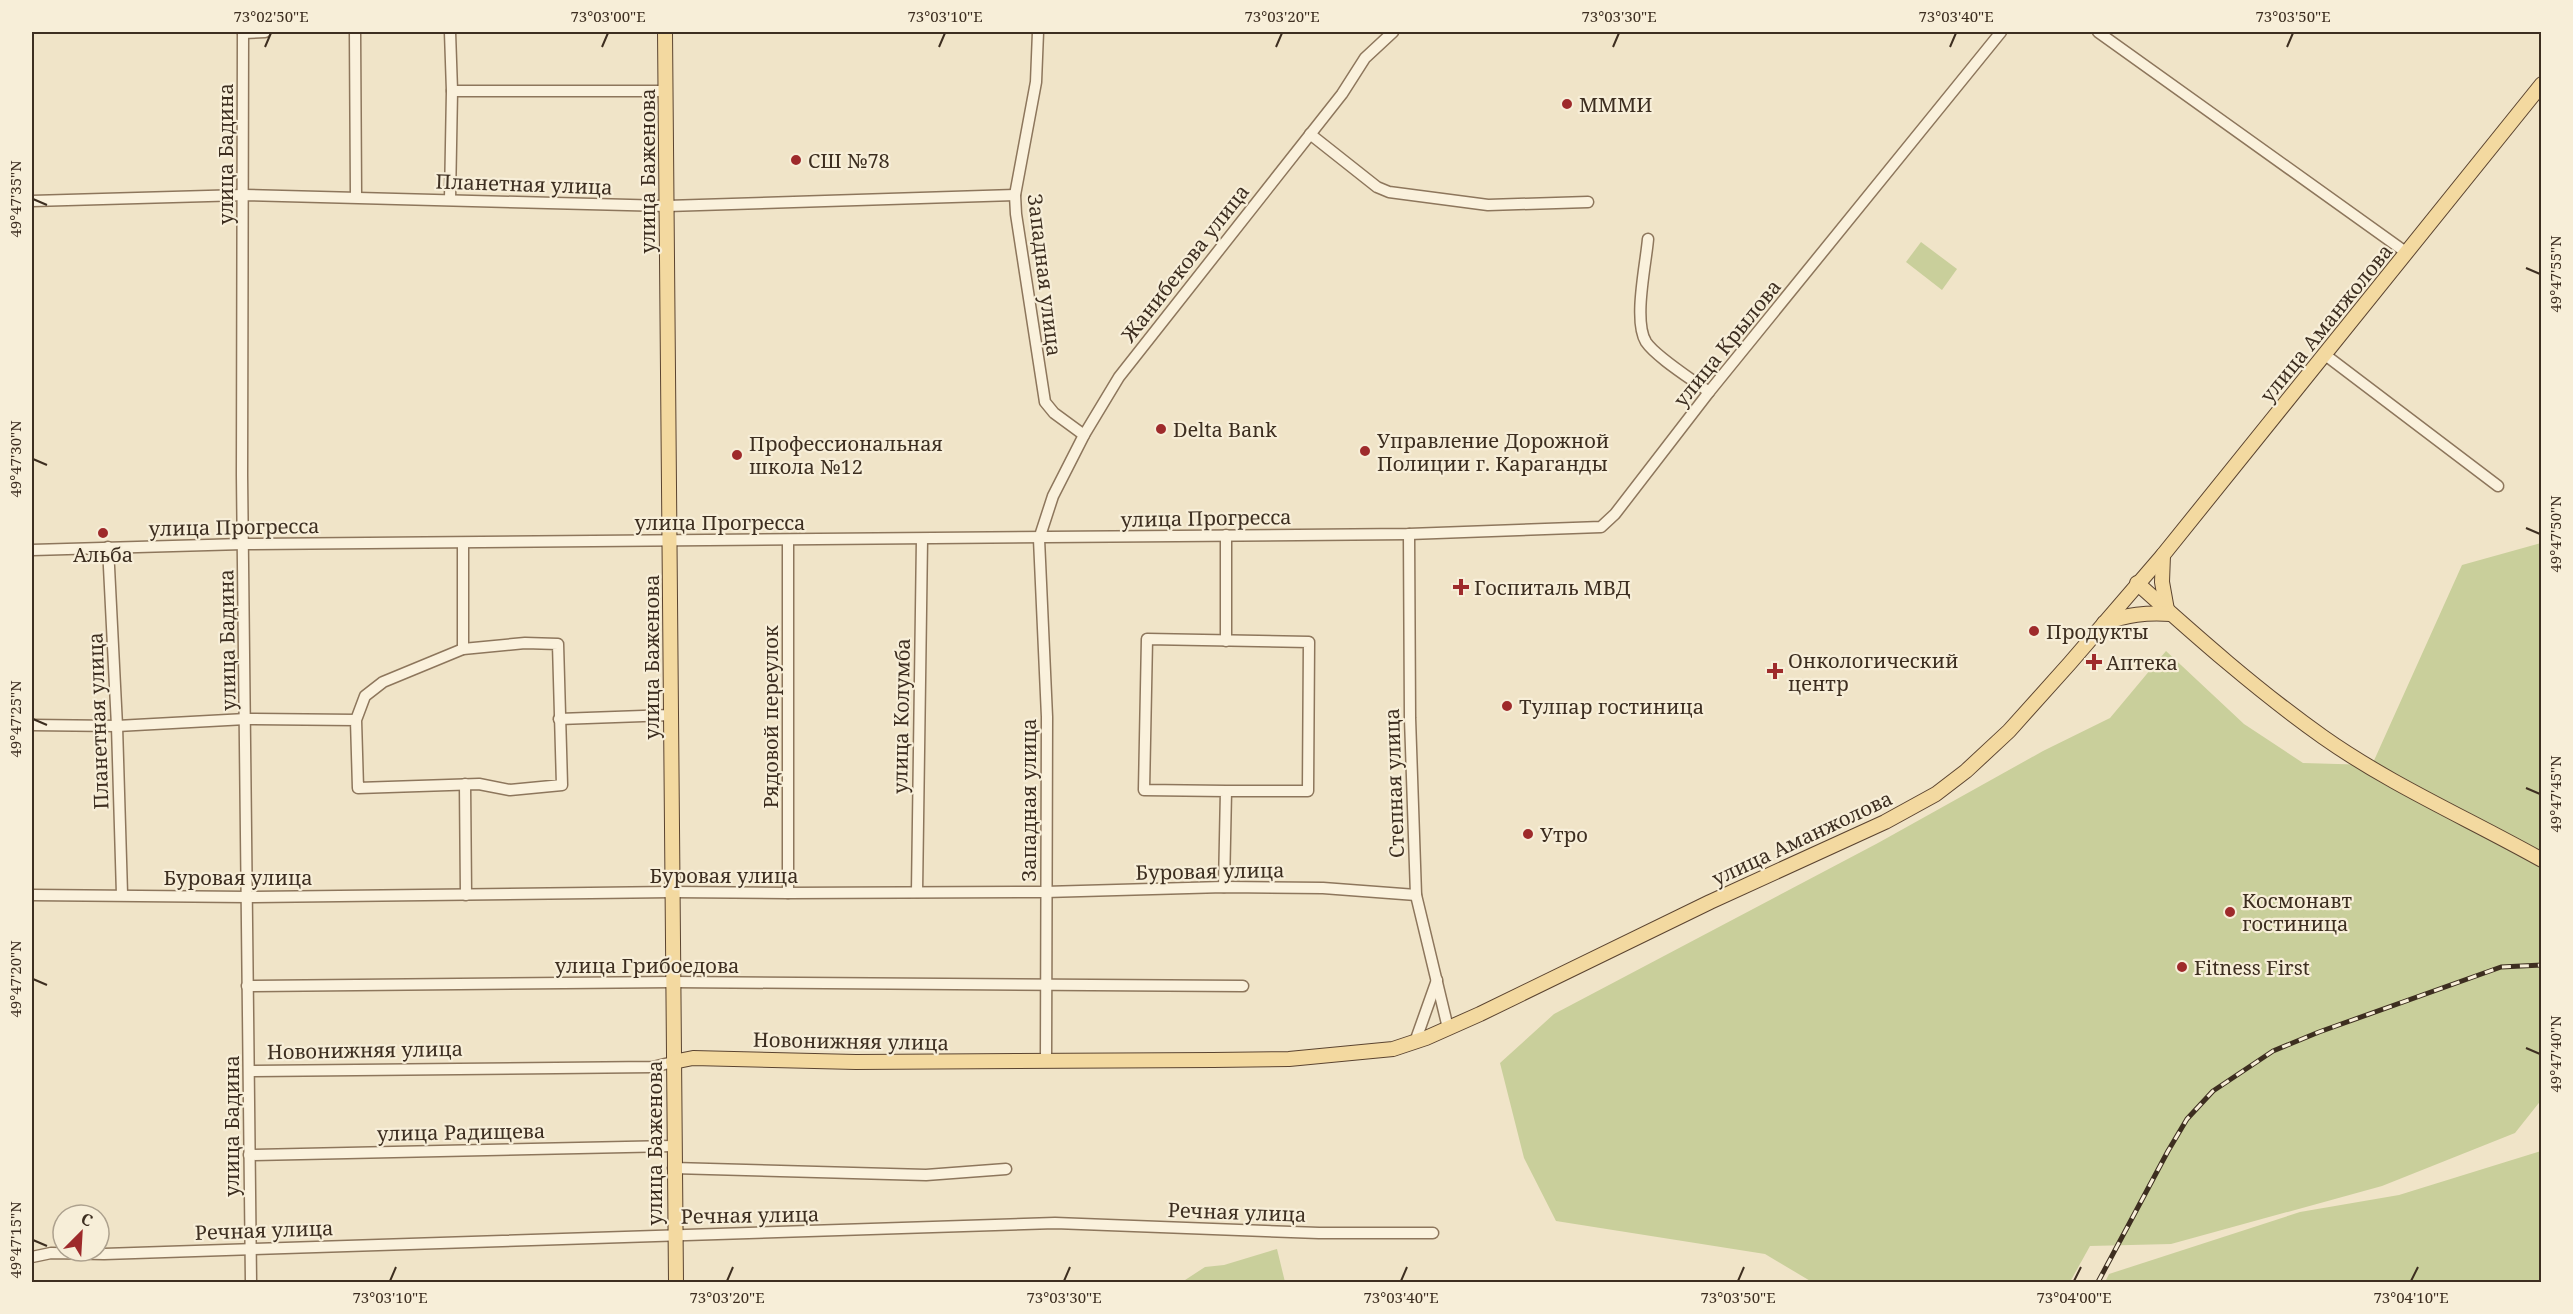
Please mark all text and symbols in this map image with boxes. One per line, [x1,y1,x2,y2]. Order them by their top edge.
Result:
text: 73°02'50"E [233,6,309,26]
text: 73°03'00"E [570,6,646,26]
text: 73°03'10"E [907,6,983,26]
text: 73°03'20"E [1244,6,1320,26]
text: 73°03'30"E [1581,6,1657,26]
text: 73°03'40"E [1918,6,1994,26]
text: 73°03'50"E [2255,6,2331,26]
street label: улица Бадина [212,83,239,225]
street label: улица Баженова [634,88,661,254]
place label: МММИ [1579,91,1652,118]
marker: МММИ [1560,97,1574,111]
place label: СШ №78 [808,147,890,174]
marker: СШ №78 [789,153,803,167]
text: 49°47'35"N [5,160,25,238]
street label: Планетная улица [435,167,613,201]
street label: Жанибекова улица [1114,179,1255,348]
street label: Западная улица [1022,192,1068,358]
text: 49°47'55"N [2545,235,2565,313]
street label: улица Аманжолова [2254,238,2398,408]
street label: улица Крылова [1667,274,1787,412]
place label: Delta Bank [1173,416,1277,443]
text: 49°47'30"N [5,420,25,498]
marker: Delta Bank [1154,422,1168,436]
place label: Управление Дорожной Полиции г. Караганды [1377,427,1609,477]
place label: Профессиональная школа №12 [749,430,943,480]
marker: Управление Дорожной Полиции г. Караганды [1358,444,1372,458]
marker: Профессиональная школа №12 [730,448,744,462]
text: 49°47'50"N [2545,495,2565,573]
street label: улица Прогресса [1120,503,1292,533]
street label: улица Прогресса [635,509,805,536]
street label: улица Прогресса [148,512,320,542]
marker: Альба [96,526,110,540]
place label: Альба [73,541,133,568]
street label: улица Бадина [212,569,242,711]
street label: улица Баженова [638,574,665,740]
place label: Госпиталь МВД [1474,574,1631,601]
marker: Госпиталь МВД [1452,578,1470,596]
place label: Продукты [2046,618,2149,645]
marker: Продукты [2027,624,2041,638]
street label: Рядовой переулок [757,625,784,809]
street label: Планетная улица [81,632,115,810]
street label: улица Колумба [886,638,916,794]
place label: Онкологический центр [1788,647,1958,697]
place label: Аптека [2106,649,2178,676]
marker: Аптека [2087,655,2101,669]
marker: Онкологический центр [1766,662,1784,680]
text: 49°47'25"N [5,680,25,758]
place label: Тулпар гостиница [1519,693,1704,720]
marker: Тулпар гостиница [1500,699,1514,713]
street label: Степная улица [1378,708,1410,858]
street label: Западная улица [1015,718,1042,882]
text: 49°47'45"N [2545,755,2565,833]
street label: улица Аманжолова [1707,784,1897,892]
place label: Утро [1540,821,1588,848]
marker: Утро [1521,827,1535,841]
street label: Буровая улица [1135,856,1285,886]
street label: Буровая улица [649,862,799,889]
street label: Буровая улица [163,864,313,891]
place label: Космонавт гостиница [2242,887,2352,937]
marker: Космонавт гостиница [2223,905,2237,919]
text: 49°47'20"N [5,940,25,1018]
street label: улица Грибоедова [555,952,739,979]
place label: Fitness First [2194,954,2310,981]
marker: Fitness First [2175,960,2189,974]
text: 49°47'40"N [2545,1015,2565,1093]
street label: Новонижняя улица [753,1026,949,1056]
street label: Новонижняя улица [267,1035,463,1065]
street label: улица Бадина [218,1055,245,1197]
street label: улица Баженова [641,1060,668,1226]
street label: улица Радищева [377,1117,545,1147]
street label: Речная улица [1167,1196,1307,1228]
street label: Речная улица [680,1200,820,1230]
text: 49°47'15"N [5,1201,25,1279]
north arrow [51,1203,111,1263]
text: С [78,1207,96,1231]
street label: Речная улица [194,1214,334,1246]
text: 73°03'10"E [352,1287,428,1307]
text: 73°03'20"E [689,1287,765,1307]
text: 73°03'30"E [1026,1287,1102,1307]
text: 73°03'40"E [1363,1287,1439,1307]
text: 73°03'50"E [1700,1287,1776,1307]
text: 73°04'00"E [2036,1287,2112,1307]
text: 73°04'10"E [2373,1287,2449,1307]

